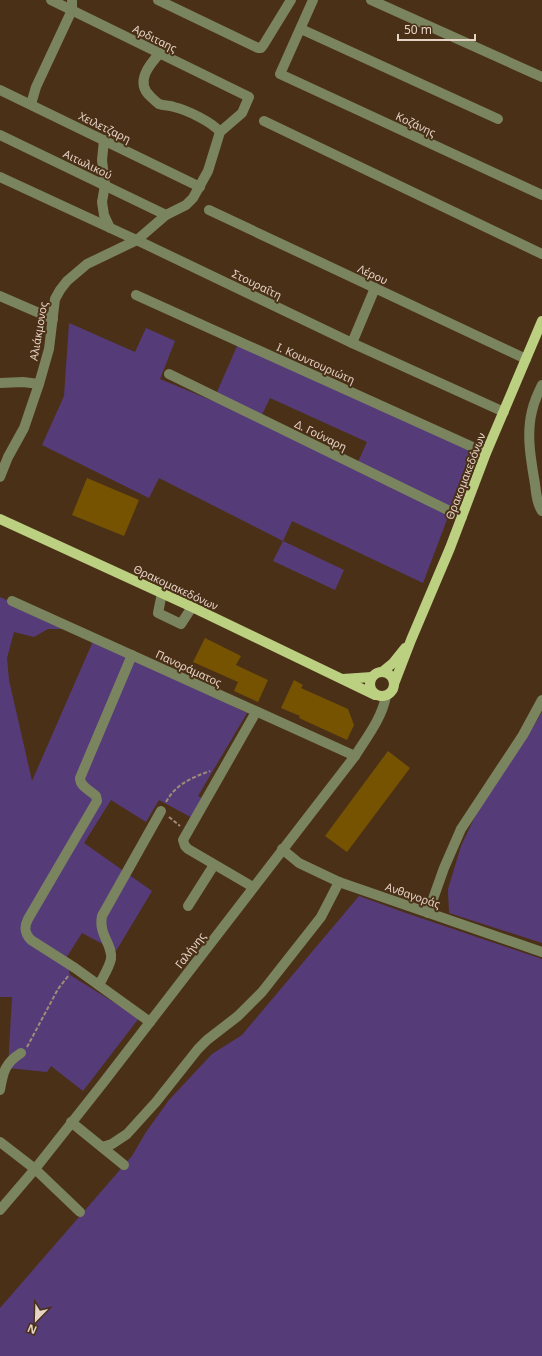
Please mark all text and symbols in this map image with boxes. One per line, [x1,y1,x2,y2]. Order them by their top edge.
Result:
scale bar [398,16,475,42]
street label: Αρδιταης [130,21,180,55]
text: 50 m [404,21,432,38]
street label: Χειλετζαρη [76,108,134,146]
street label: Κοζάνης [393,108,439,140]
street label: Αιτωλικού [61,146,115,182]
street label: Λέρου [355,261,391,287]
street label: Στουραΐτη [230,265,284,303]
street label: Αλιάκμονος [25,300,51,362]
street label: Ι. Κουντουριώτη [274,339,358,387]
street label: Δ. Γούναρη [292,416,350,454]
street label: Θρακομακεδόνων [442,430,489,522]
street label: Θρακομακεδόνων [131,561,221,613]
street label: Πανοράματος [154,646,224,690]
street label: Ανθαγοράς [384,879,442,911]
street label: Γαλήνης [171,929,209,971]
north arrow [16,1300,56,1340]
text: N [25,1321,39,1338]

